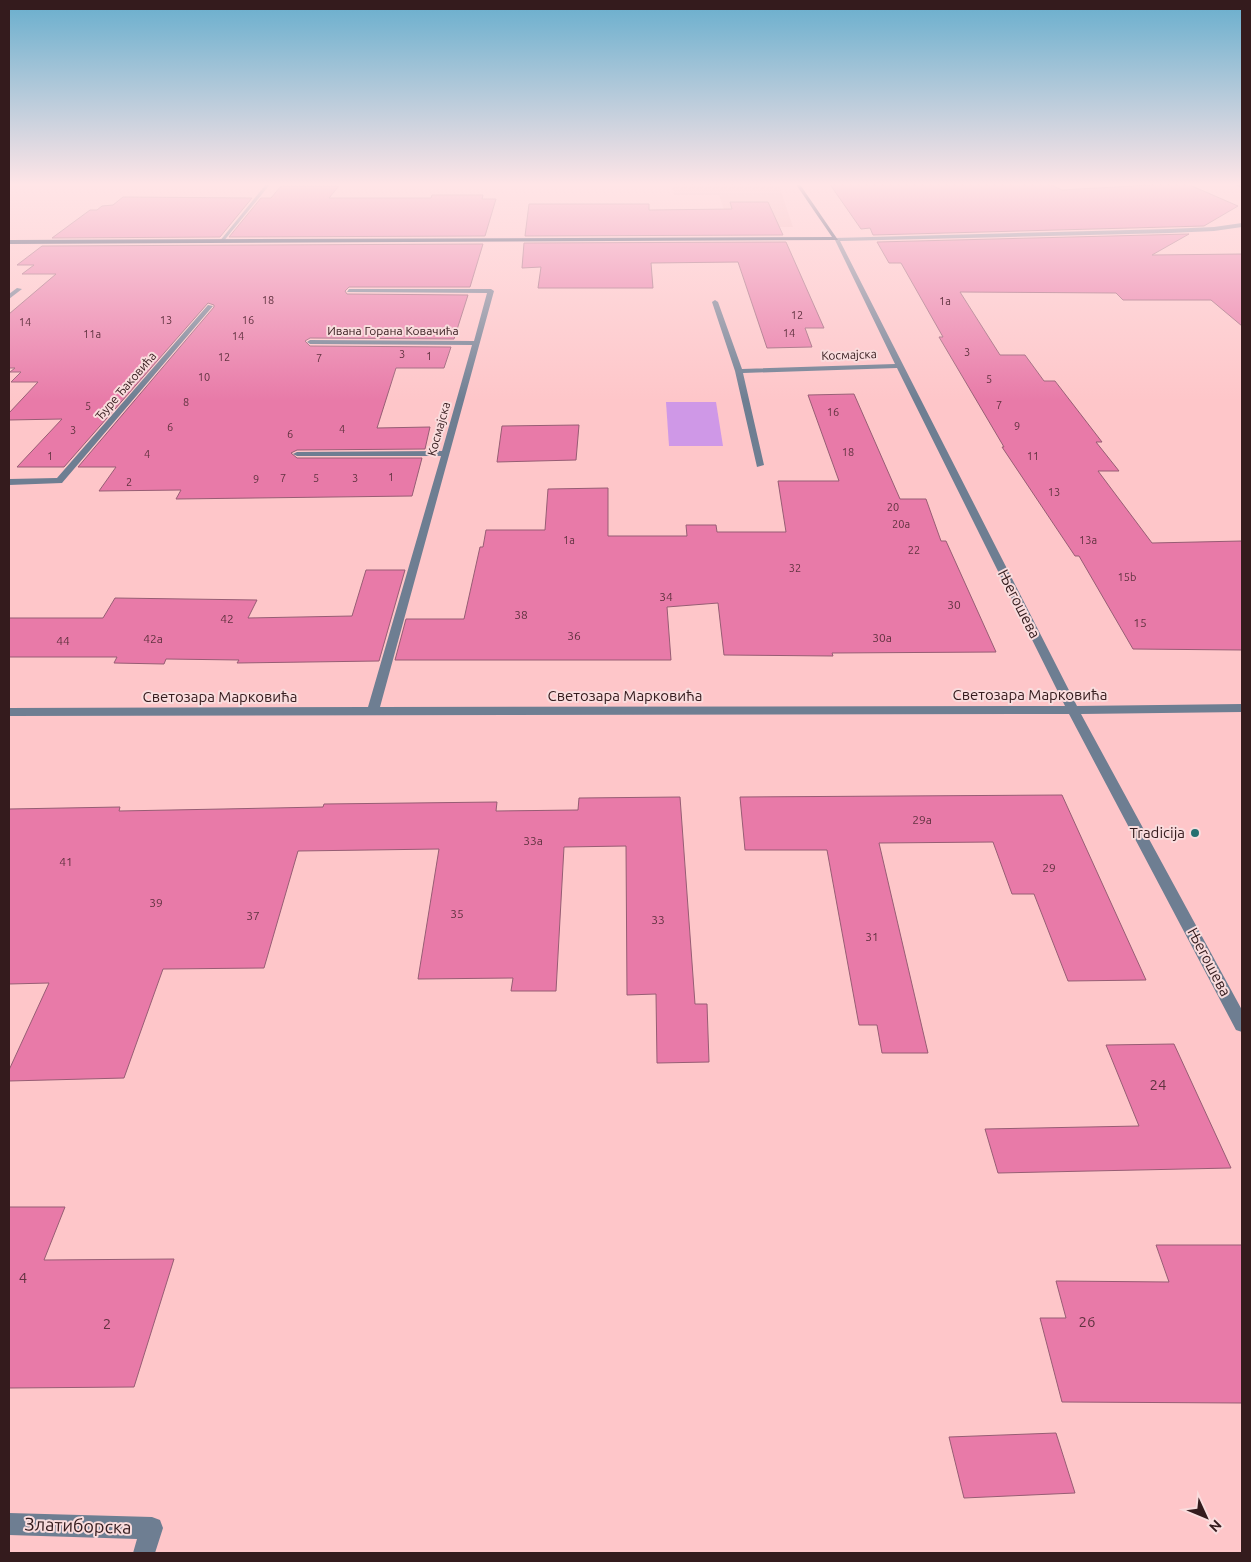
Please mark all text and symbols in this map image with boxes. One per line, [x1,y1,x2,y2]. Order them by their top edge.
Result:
house number: 18 [262,294,274,306]
house number: 1a [939,295,951,307]
house number: 12 [791,309,803,321]
house number: 13 [160,314,172,326]
house number: 16 [242,314,254,326]
house number: 14 [19,316,31,328]
street label: Ивана Горана Ковачића [327,324,459,337]
house number: 14 [783,327,795,339]
house number: 11a [83,328,101,340]
house number: 14 [232,330,244,342]
house number: 3 [964,346,970,358]
street label: Космајска [821,347,877,362]
house number: 3 [399,348,405,360]
street label: Ђуре Ђаковића [93,349,159,422]
house number: 1 [426,350,432,362]
house number: 12 [218,351,230,363]
house number: 7 [316,352,322,364]
house number: 10 [198,371,210,383]
house number: 5 [986,373,992,385]
house number: 8 [183,396,189,408]
house number: 7 [996,399,1002,411]
house number: 5 [85,400,91,412]
street label: Космајска [425,400,452,457]
house number: 16 [827,406,839,418]
house number: 9 [1014,420,1020,432]
house number: 6 [167,421,173,433]
house number: 4 [339,423,345,435]
house number: 3 [70,424,76,436]
house number: 6 [287,428,293,440]
house number: 18 [842,446,854,458]
house number: 4 [144,448,150,460]
house number: 1 [47,450,53,462]
house number: 11 [1027,450,1039,462]
house number: 1 [388,471,394,483]
house number: 7 [280,472,286,484]
house number: 5 [313,472,319,484]
house number: 3 [352,472,358,484]
house number: 9 [253,473,259,485]
house number: 2 [126,476,132,488]
house number: 13 [1048,486,1060,498]
house number: 20 [887,501,899,513]
house number: 20a [892,518,910,530]
house number: 1a [563,534,575,546]
house number: 13a [1079,534,1097,546]
house number: 22 [908,544,920,556]
house number: 32 [789,562,801,574]
street label: Његошева [995,566,1044,641]
house number: 15b [1118,571,1136,583]
house number: 34 [659,590,673,603]
house number: 30 [947,598,961,611]
house number: 38 [514,608,528,621]
house number: 42 [220,612,234,625]
house number: 15 [1133,616,1147,629]
house number: 36 [567,629,581,642]
house number: 30a [872,631,892,644]
house number: 42a [143,632,163,645]
house number: 44 [56,634,70,647]
street label: Светозара Марковића [952,686,1108,703]
street label: Светозара Марковића [547,687,703,704]
street label: Светозара Марковића [142,688,298,705]
house number: 29a [912,813,932,826]
place label: Tradicija [1129,824,1185,841]
marker: Tradicija [1189,827,1201,839]
house number: 33a [523,834,543,847]
house number: 41 [59,855,73,868]
house number: 29 [1042,861,1056,874]
house number: 39 [149,896,163,909]
house number: 35 [450,907,464,920]
house number: 37 [246,909,260,922]
house number: 33 [651,913,665,926]
street label: Његошева [1184,925,1235,999]
house number: 31 [865,930,879,943]
house number: 24 [1150,1076,1166,1093]
house number: 4 [19,1269,27,1286]
house number: 26 [1079,1313,1095,1330]
house number: 2 [103,1315,111,1332]
north arrow [1181,1492,1231,1542]
street label: Златиборска [24,1513,132,1537]
text: N [1206,1517,1225,1535]

